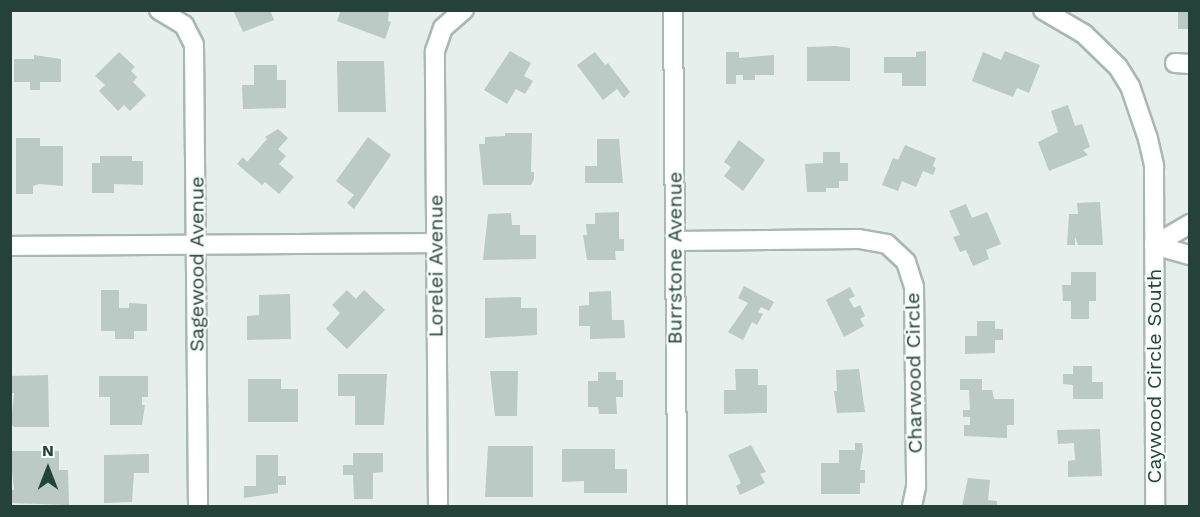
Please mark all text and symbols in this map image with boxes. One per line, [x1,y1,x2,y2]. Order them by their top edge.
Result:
street label: Burrstone Avenue [663,171,687,345]
street label: Sagewood Avenue [185,176,209,352]
street label: Lorelei Avenue [424,194,448,338]
street label: Caywood Circle South [1142,268,1166,484]
street label: Charwood Circle [901,292,927,454]
north arrow [18,439,78,499]
text: N [42,441,54,460]

